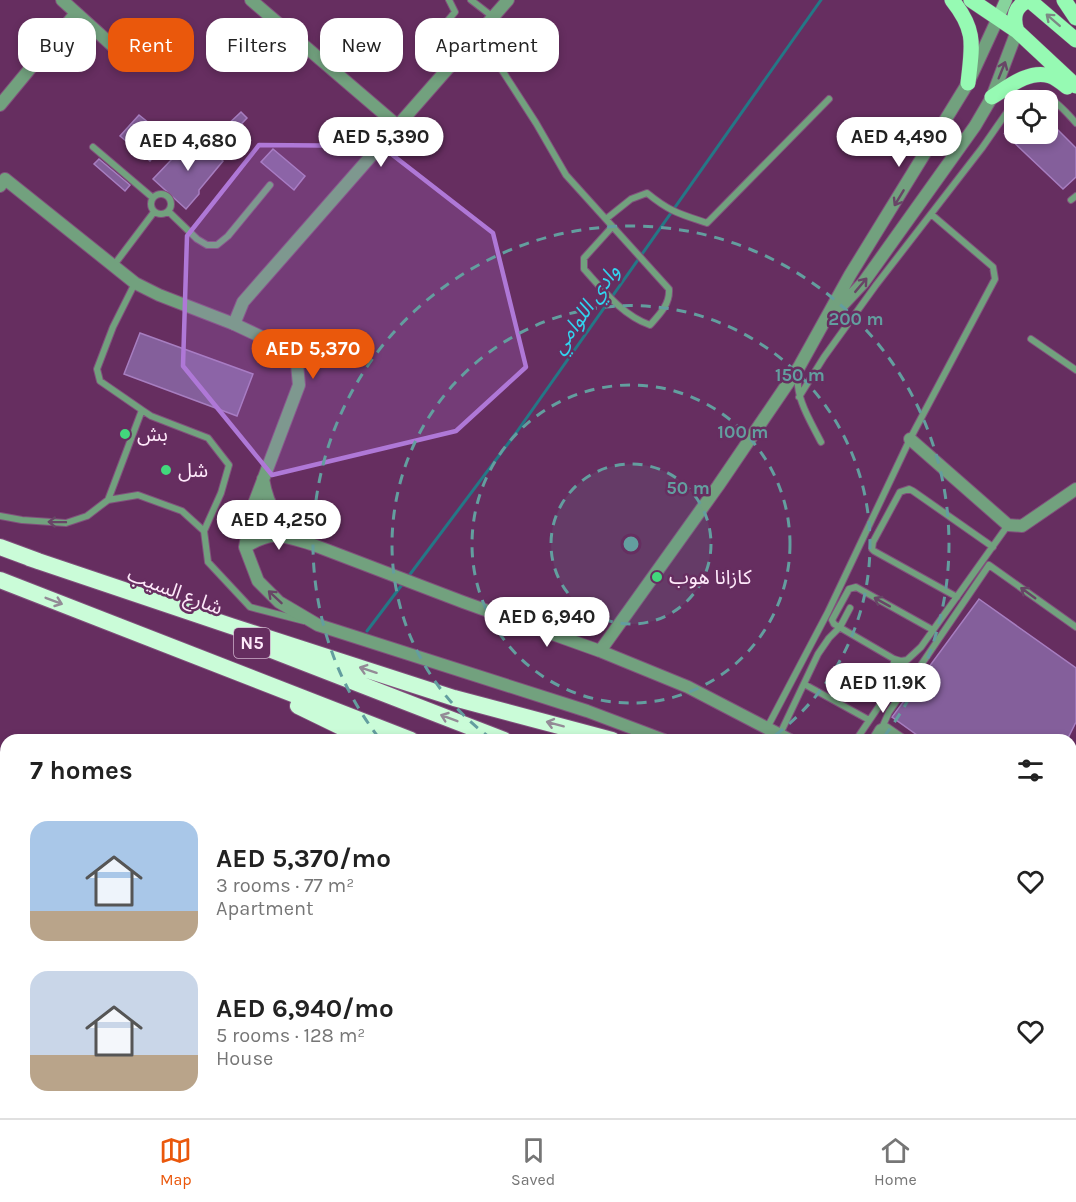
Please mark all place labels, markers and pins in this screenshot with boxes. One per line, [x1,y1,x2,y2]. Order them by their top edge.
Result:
pin: AED 5,390 [312,117,450,168]
pin: AED 4,490 [830,117,968,168]
pin: AED 4,680 [119,121,257,172]
pin: AED 5,370 [244,329,382,380]
place label: بش [137,423,168,446]
marker: بش [118,427,132,441]
place label: شل [178,459,208,482]
marker: شل [159,463,173,477]
pin: AED 4,250 [210,500,348,551]
centre of rings [621,534,641,554]
place label: كازانا هوب [669,566,752,589]
marker: كازانا هوب [650,570,664,584]
pin: AED 6,940 [478,597,616,648]
pin: AED 11.9K [814,663,952,714]

